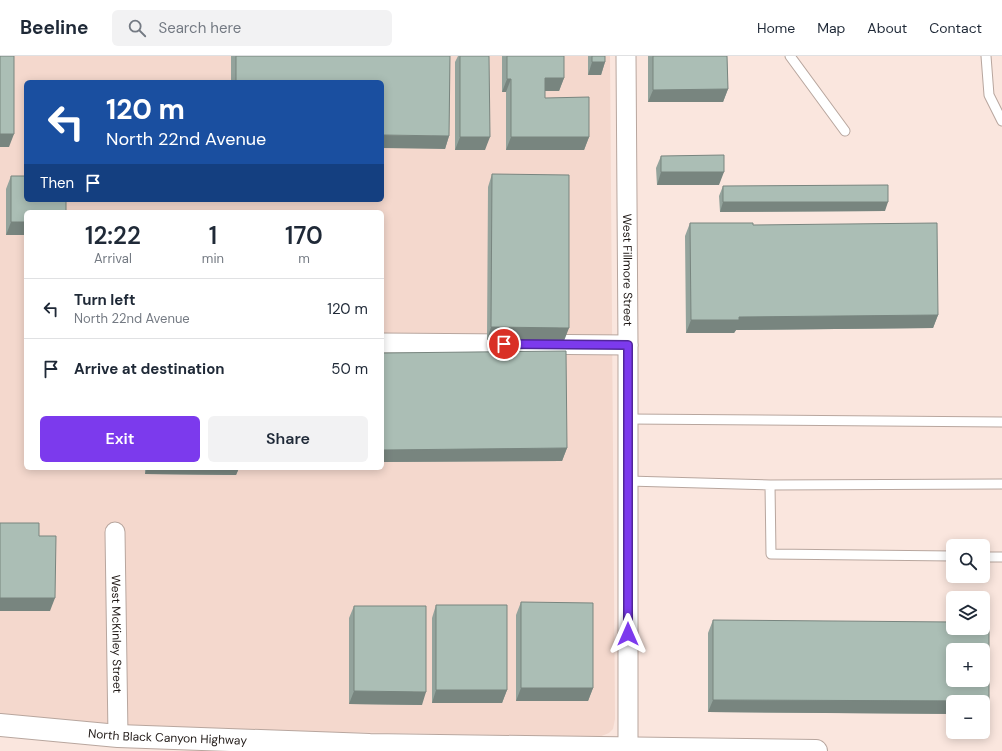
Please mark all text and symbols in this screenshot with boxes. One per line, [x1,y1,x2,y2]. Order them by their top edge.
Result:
search box [112,10,392,46]
text: Beeline [20,15,88,40]
icon: search [126,17,148,39]
text: Search here [158,18,241,38]
text: Home [757,19,795,37]
text: Map [817,19,845,37]
text: About [867,19,907,37]
text: Contact [929,19,982,37]
text: 120 m [106,91,185,128]
icon: left [40,96,92,148]
text: North 22nd Avenue [106,127,266,151]
icon: arrive [82,172,104,194]
text: Then [40,173,74,193]
street label: West Fillmore Street [619,214,636,327]
text: 12:22 [85,220,141,251]
text: 1 [209,220,217,251]
text: 170 [285,220,323,251]
text: Arrival [94,250,132,267]
text: min [202,250,224,267]
text: m [298,250,310,267]
text: Turn left [74,290,135,310]
icon: left [40,298,62,320]
text: 120 m [327,299,368,319]
text: North 22nd Avenue [74,310,190,327]
pin [487,327,521,361]
icon: arrive [493,333,515,355]
icon: arrive [40,358,62,380]
text: Arrive at destination [74,359,225,379]
text: 50 m [331,359,368,379]
button: Exit [40,416,200,462]
button: Share [208,416,368,462]
map controls [946,539,990,739]
button: search [946,539,990,583]
street label: West McKinley Street [108,575,125,694]
button: layers [946,591,990,635]
position arrow [607,613,649,655]
button: + [946,643,990,687]
button: − [946,695,990,739]
street label: North Black Canyon Highway [87,725,248,749]

